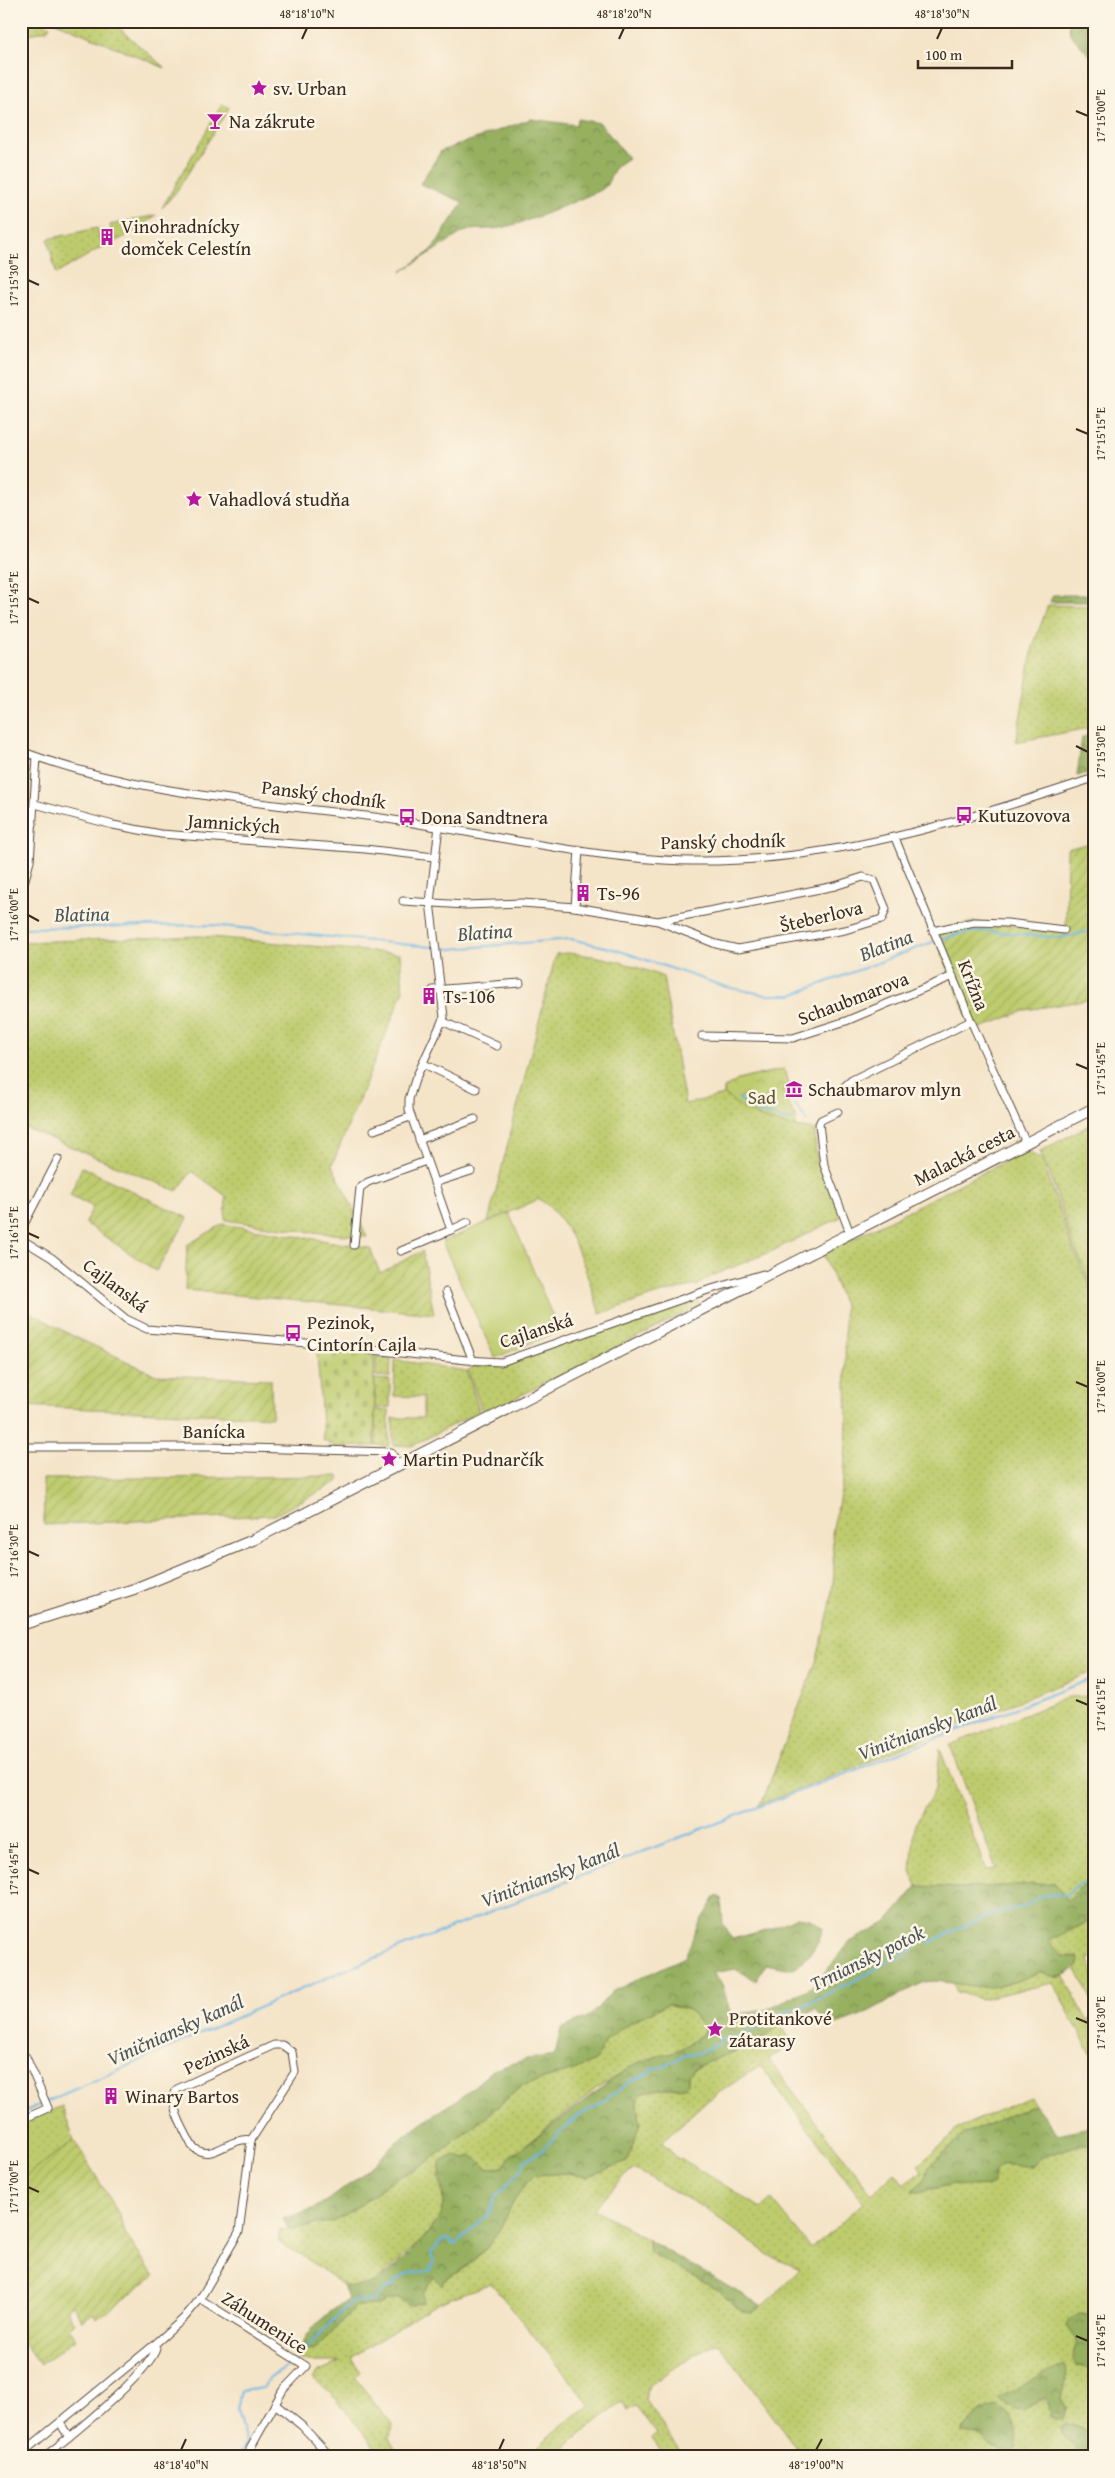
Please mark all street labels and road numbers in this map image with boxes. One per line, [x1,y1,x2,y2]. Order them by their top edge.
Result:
street label: Panský chodník [260,772,388,816]
street label: Jamnických [185,806,281,840]
street label: Panský chodník [660,826,786,856]
street label: Šteberlova [777,893,865,939]
street label: Krížna [951,955,997,1015]
street label: Schaubmarova [794,964,912,1032]
street label: Malacká cesta [908,1117,1020,1193]
street label: Cajlanská [77,1251,155,1319]
street label: Cajlanská [496,1305,576,1355]
street label: Banícka [183,1417,245,1445]
street label: Pezinská [179,2027,253,2081]
street label: Záhumenice [216,2284,314,2360]

